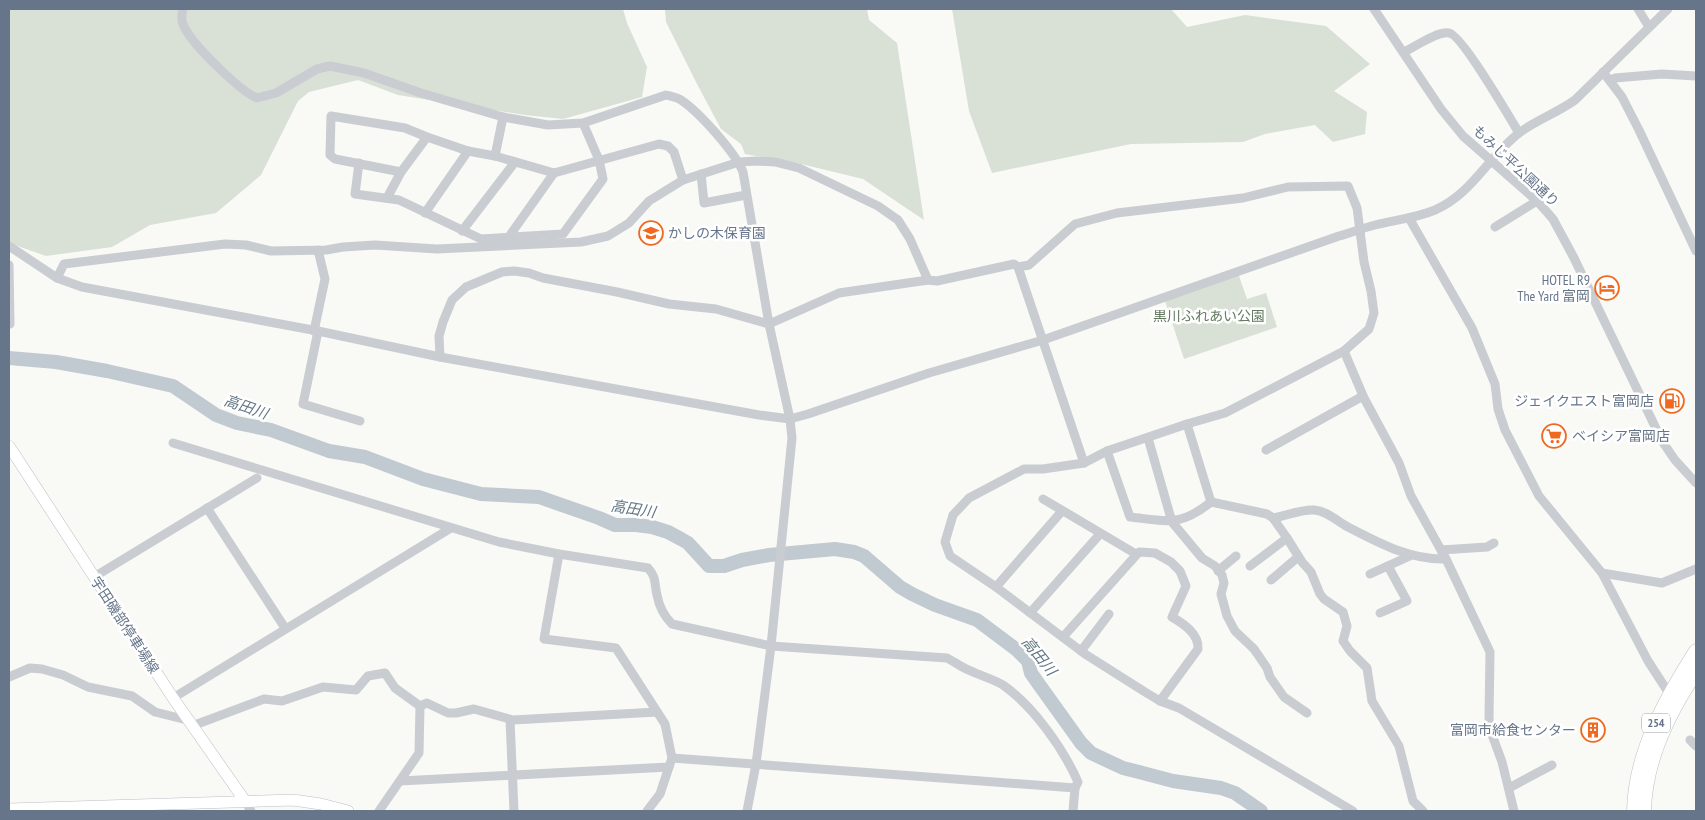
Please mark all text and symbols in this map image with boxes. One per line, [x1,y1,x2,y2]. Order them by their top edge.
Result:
street label: もみじ平公園通り [1469,121,1563,211]
school or university icon: かしの木保育園 [638,220,664,246]
place label: かしの木保育園 [668,224,766,242]
place label: HOTEL R9 The Yard 富岡 [1517,271,1590,305]
hotel icon: HOTEL R9 The Yard 富岡 [1594,275,1620,301]
park label: 黒川ふれあい公園 [1153,307,1265,325]
fuel station icon: ジェイクエスト富岡店 [1659,388,1685,414]
water label: 高田川 [222,390,272,423]
place label: ジェイクエスト富岡店 [1514,392,1654,410]
supermarket icon: ベイシア富岡店 [1541,423,1567,449]
place label: ベイシア富岡店 [1572,427,1670,445]
water label: 高田川 [609,496,659,522]
street label: 宇田磯部停車場線 [87,573,163,677]
water label: 高田川 [1018,632,1062,681]
road number: 254 [1642,714,1670,732]
building icon: 富岡市給食センター [1580,717,1606,743]
place label: 富岡市給食センター [1450,721,1576,739]

